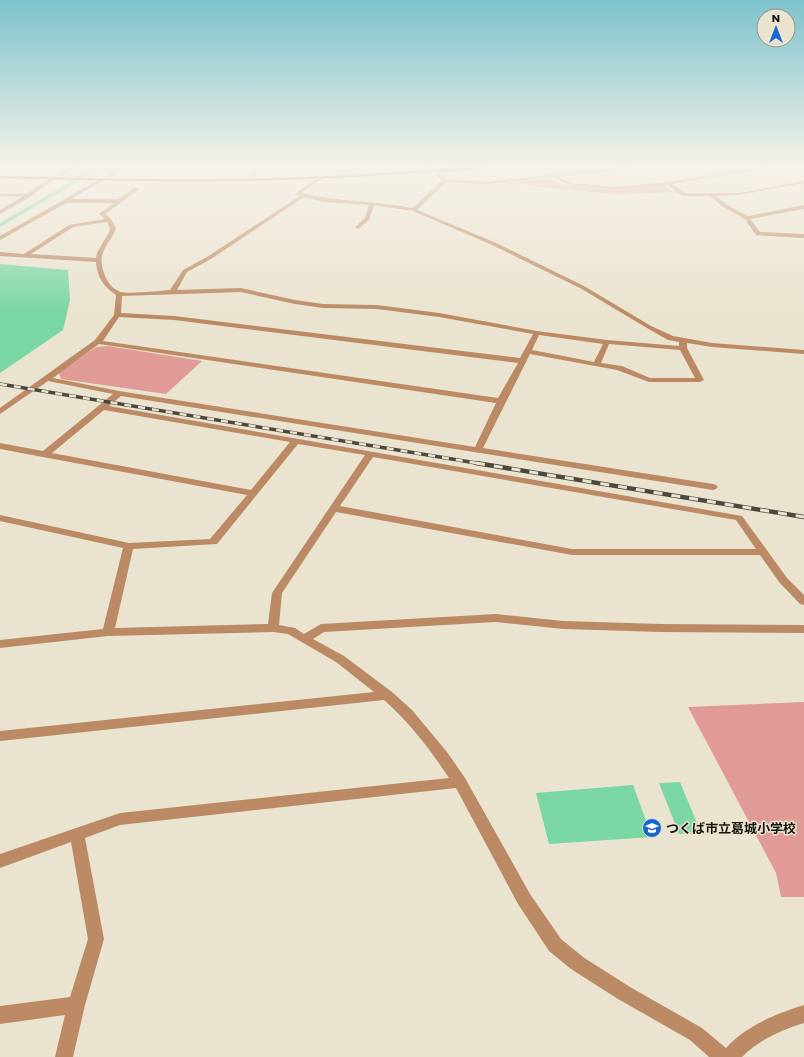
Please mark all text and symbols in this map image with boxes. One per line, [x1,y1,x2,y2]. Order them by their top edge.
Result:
north arrow [756,8,796,48]
text: N [772,10,780,26]
school or university icon: つくば市立葛城小学校 [641,817,663,839]
place label: つくば市立葛城小学校 [666,819,796,838]

